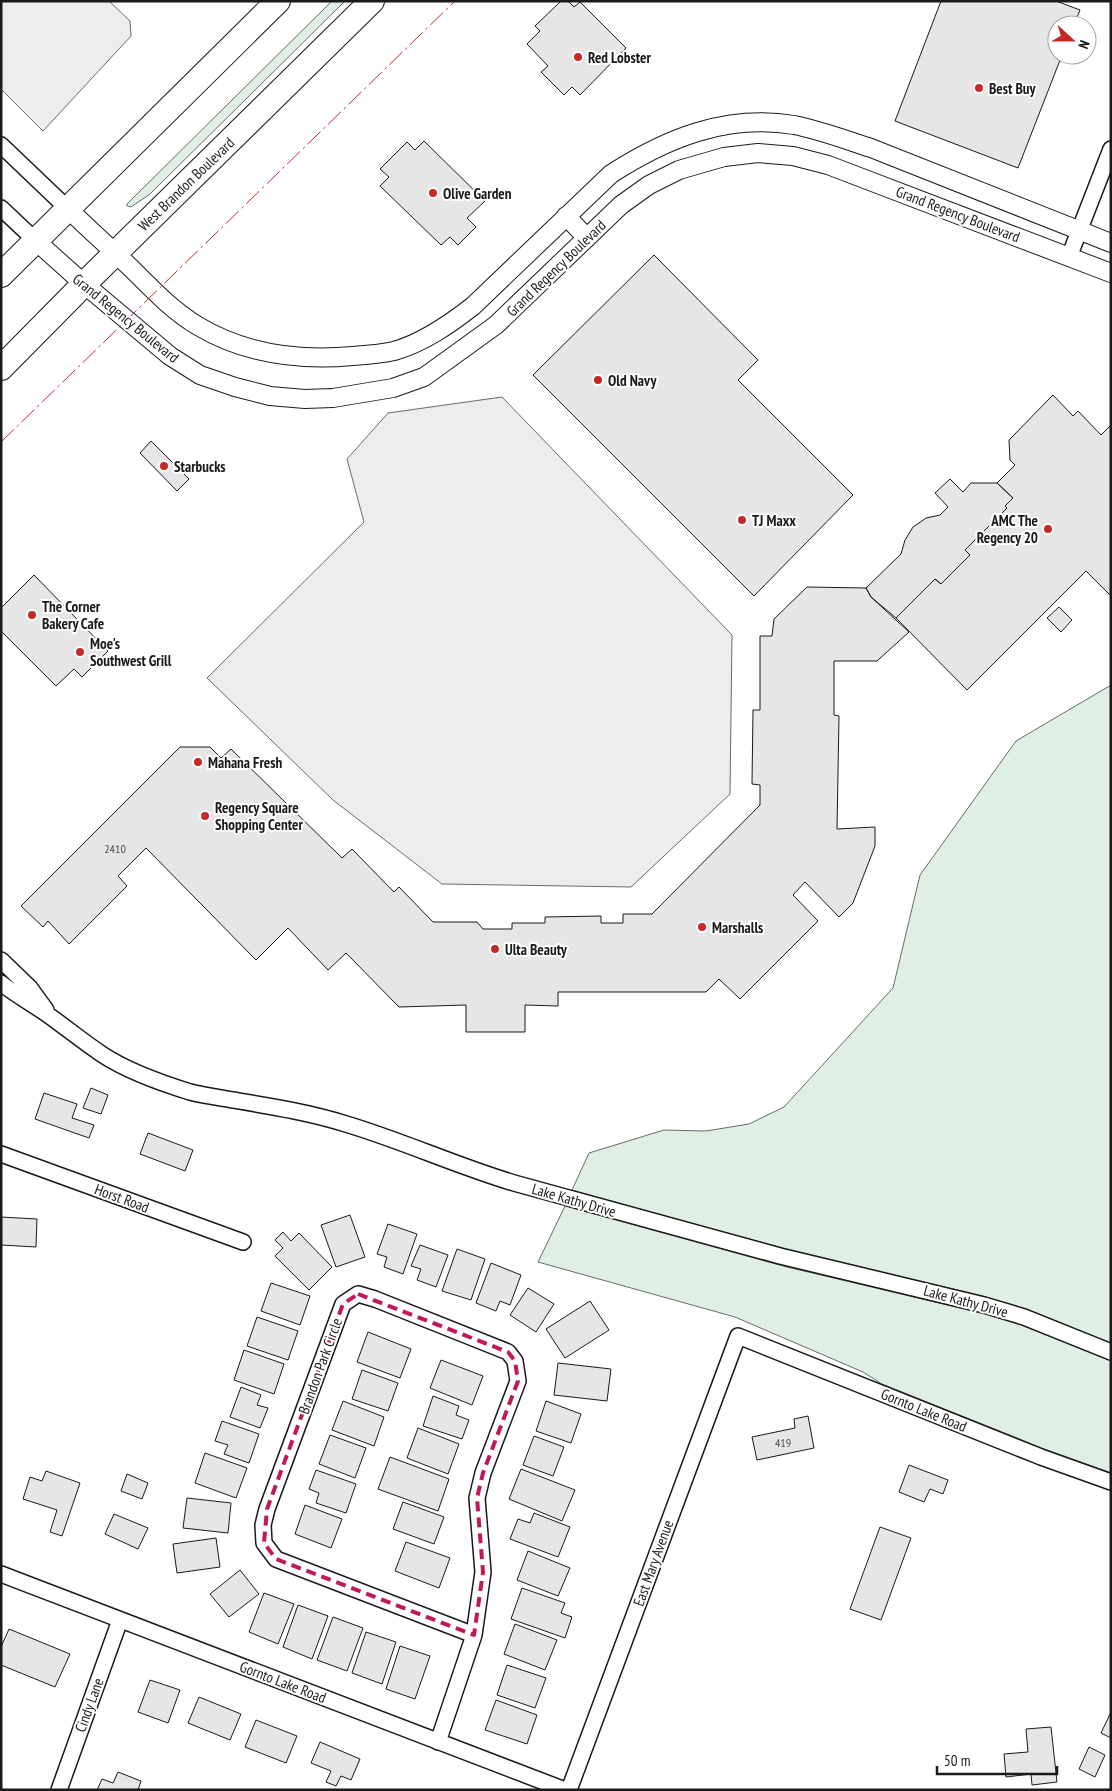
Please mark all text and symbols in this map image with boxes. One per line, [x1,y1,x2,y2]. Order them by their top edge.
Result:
north arrow [1047,15,1097,65]
text: N [1074,38,1094,51]
place label: Red Lobster [588,48,651,67]
marker: Red Lobster [572,51,584,63]
place label: Best Buy [989,79,1037,98]
marker: Best Buy [973,82,985,94]
street label: West Brandon Boulevard [134,133,238,235]
street label: Grand Regency Boulevard [893,182,1023,246]
place label: Olive Garden [443,184,512,203]
marker: Olive Garden [427,187,439,199]
street label: Grand Regency Boulevard [502,216,610,320]
street label: Grand Regency Boulevard [69,269,183,367]
place label: Old Navy [608,371,658,390]
marker: Old Navy [592,374,604,386]
place label: Starbucks [174,457,226,476]
marker: Starbucks [158,460,170,472]
place label: TJ Maxx [752,511,796,530]
place label: AMC The Regency 20 [977,511,1038,547]
marker: TJ Maxx [736,514,748,526]
marker: AMC The Regency 20 [1042,523,1054,535]
place label: The Corner Bakery Cafe [42,597,104,633]
marker: The Corner Bakery Cafe [26,609,38,621]
place label: Moe's Southwest Grill [90,634,172,670]
marker: Moe's Southwest Grill [74,646,86,658]
place label: Mahana Fresh [208,753,282,772]
marker: Mahana Fresh [192,756,204,768]
place label: Regency Square Shopping Center [215,798,303,834]
marker: Regency Square Shopping Center [199,810,211,822]
house number: 2410 [104,841,126,856]
place label: Marshalls [712,918,763,937]
marker: Marshalls [696,921,708,933]
place label: Ulta Beauty [505,940,568,959]
marker: Ulta Beauty [489,943,501,955]
street label: Horst Road [92,1179,152,1217]
street label: Lake Kathy Drive [530,1179,618,1221]
street label: Lake Kathy Drive [922,1281,1010,1321]
street label: Brandon Park Circle [294,1315,346,1417]
street label: Gornto Lake Road [878,1384,970,1436]
house number: 419 [775,1435,791,1450]
street label: East Mary Avenue [629,1517,677,1609]
street label: Gornto Lake Road [237,1657,329,1707]
street label: Cindy Lane [70,1675,108,1735]
scale bar [937,1744,1057,1776]
text: 50 m [944,1751,970,1770]

